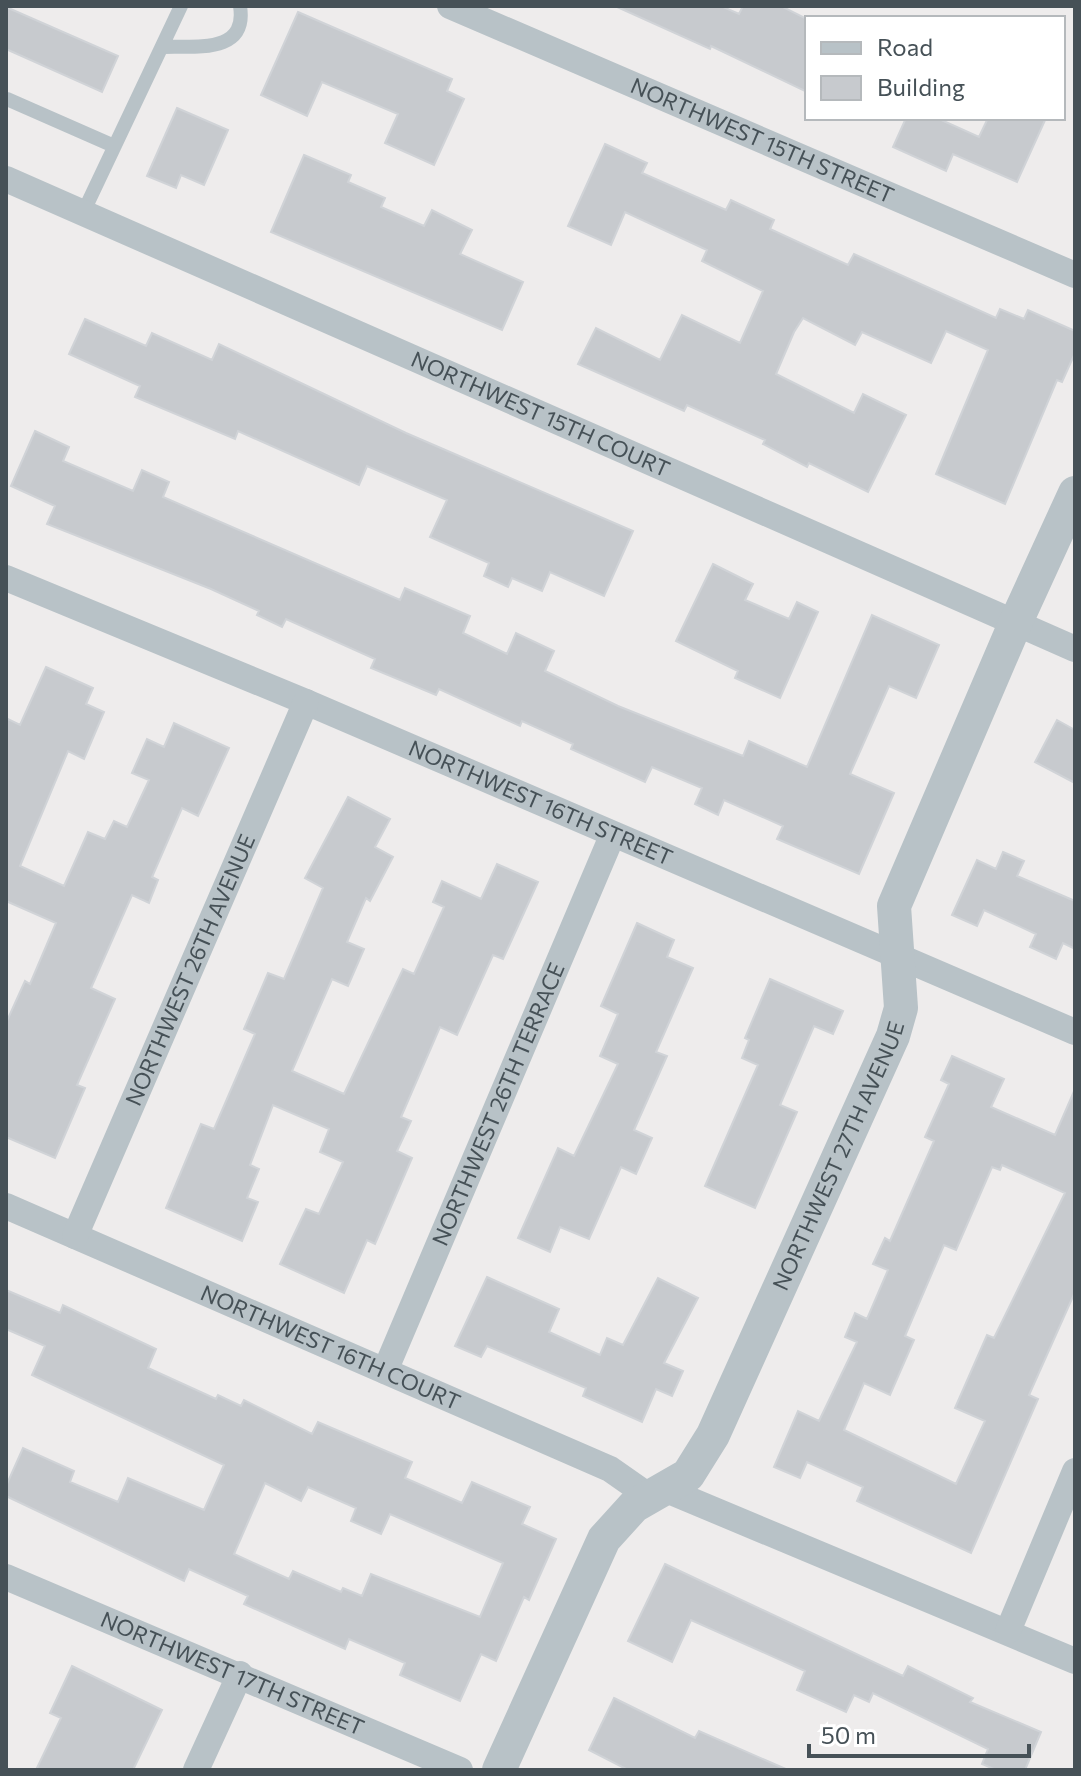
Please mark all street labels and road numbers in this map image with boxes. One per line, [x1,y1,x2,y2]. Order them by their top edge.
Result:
street label: NORTHWEST 15TH STREET [627,71,898,208]
street label: NORTHWEST 15TH COURT [407,345,674,482]
street label: NORTHWEST 16TH STREET [405,734,677,871]
street label: NORTHWEST 26TH AVENUE [119,830,260,1109]
street label: NORTHWEST 26TH TERRACE [426,958,570,1249]
street label: NORTHWEST 27TH AVENUE [766,1018,909,1294]
street label: NORTHWEST 16TH COURT [197,1279,465,1415]
street label: NORTHWEST 17TH STREET [97,1605,368,1741]

